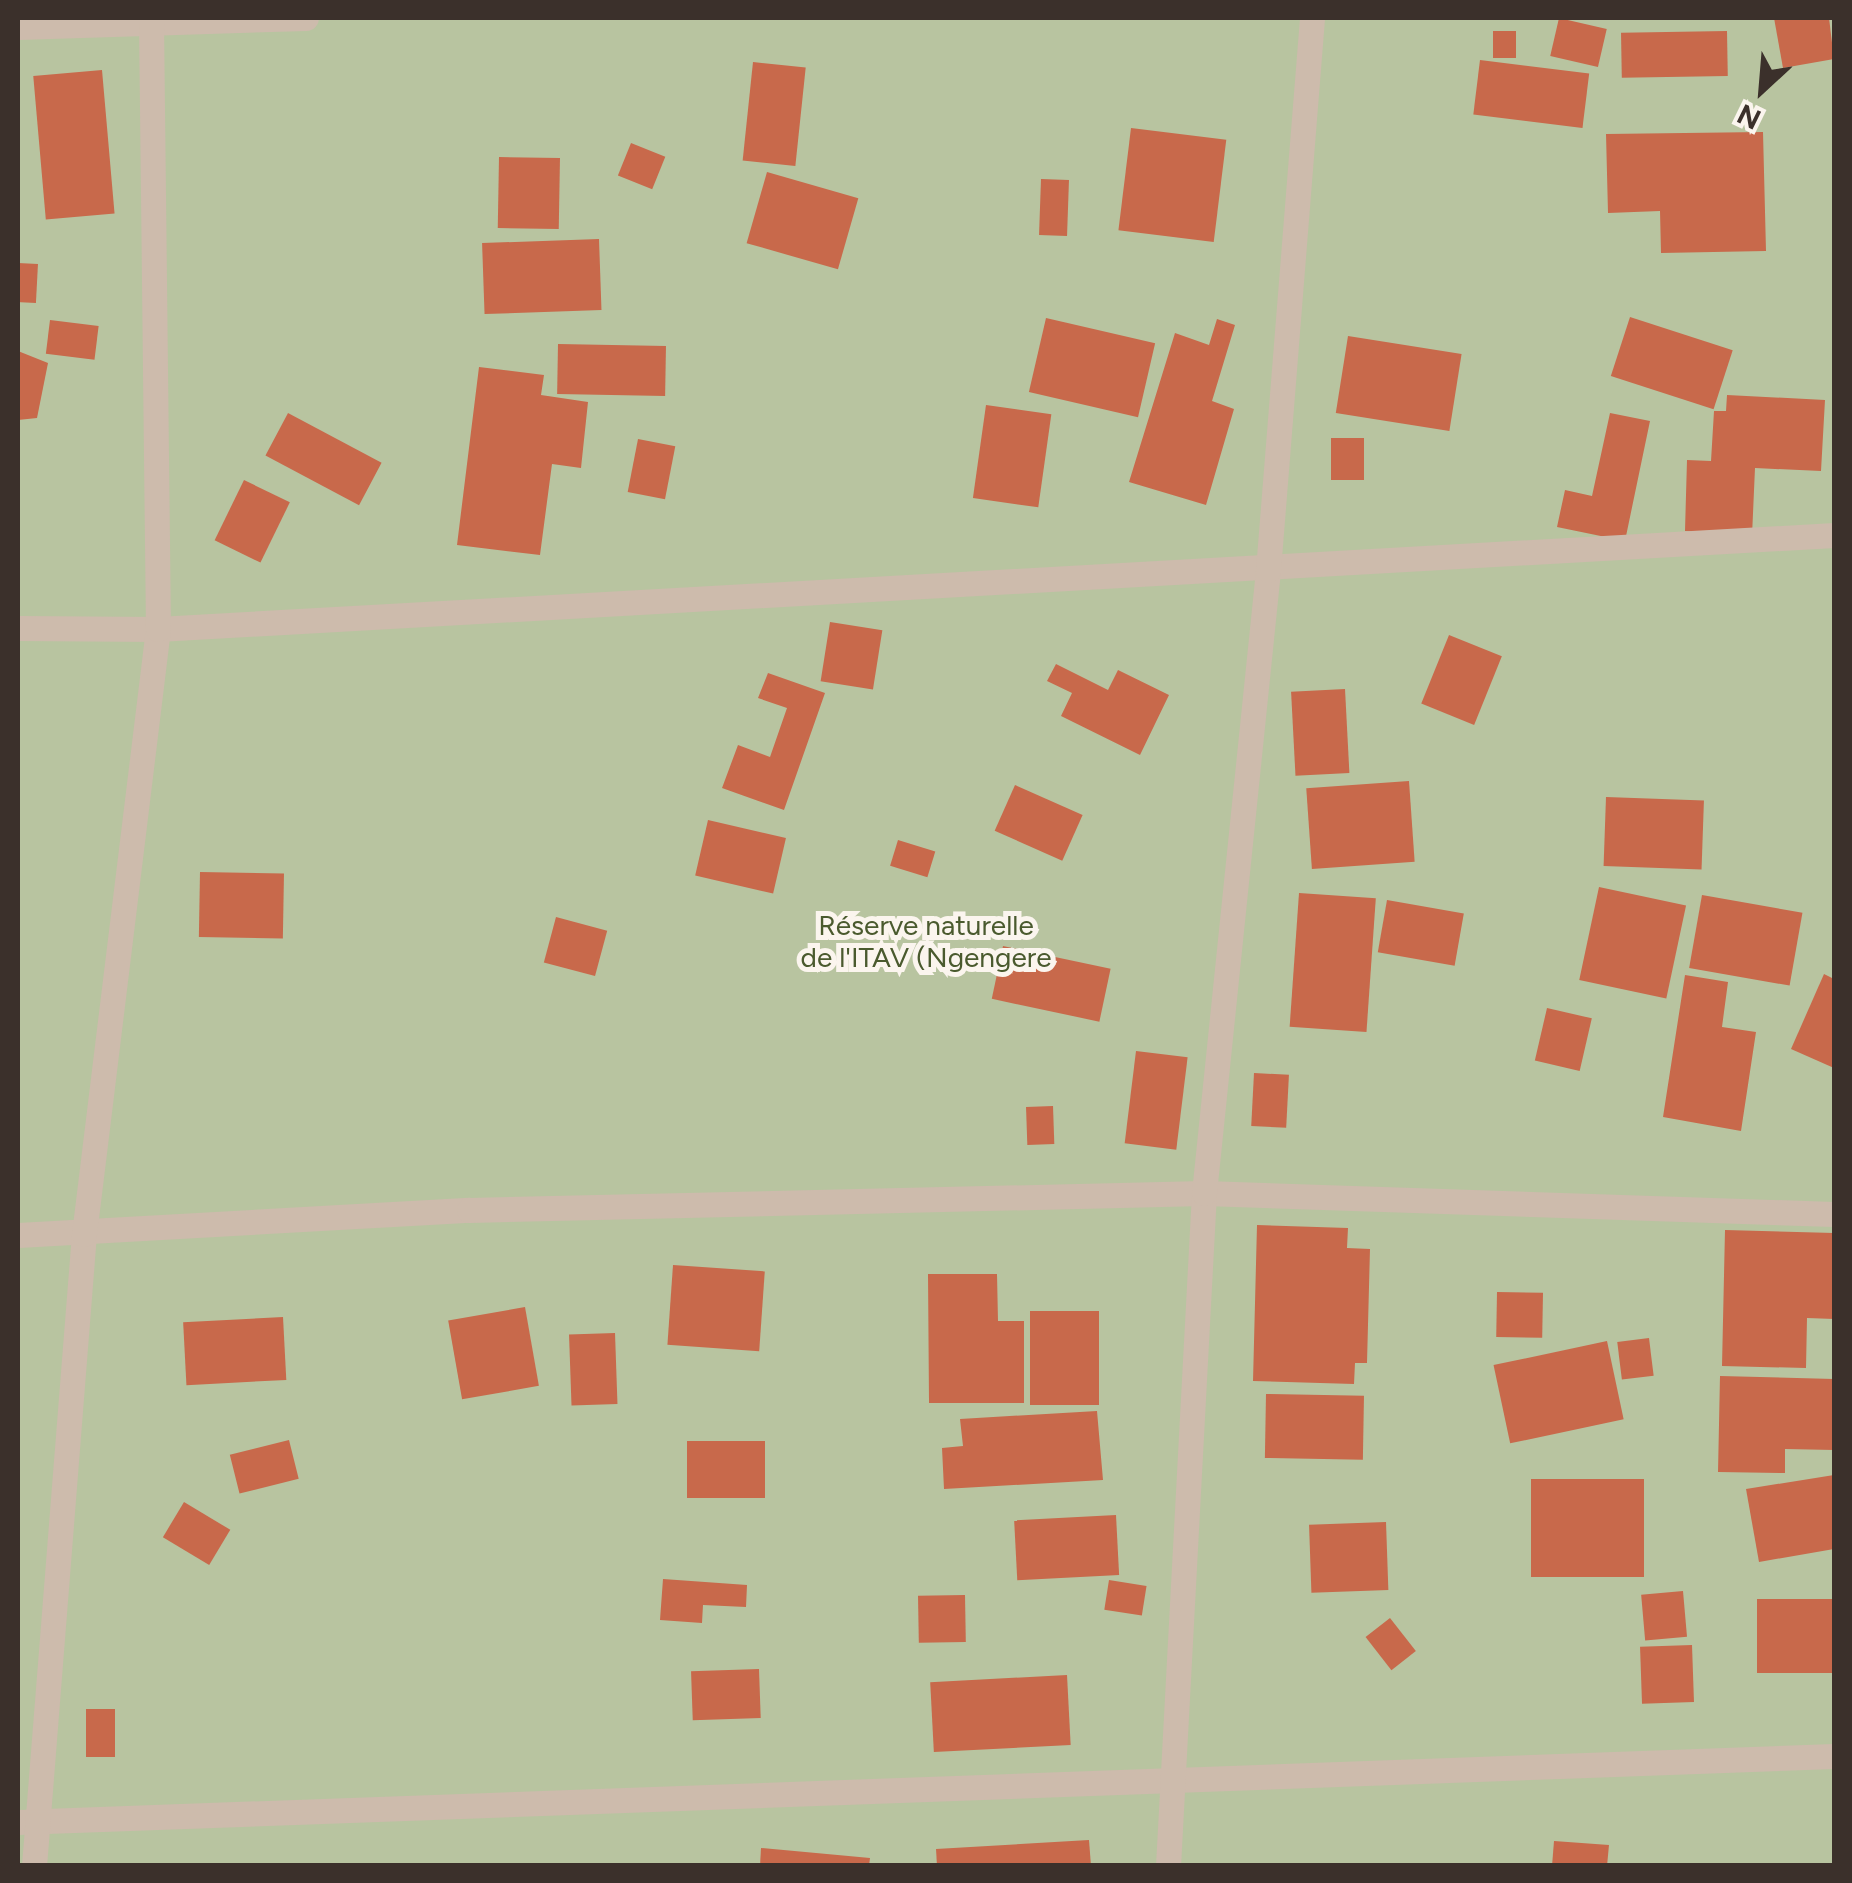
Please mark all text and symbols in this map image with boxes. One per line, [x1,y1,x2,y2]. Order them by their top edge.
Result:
north arrow [1712,40,1812,140]
text: N [1732,97,1766,137]
park label: Réserve naturelle de l'ITAV (Ngengere [801,908,1051,974]

